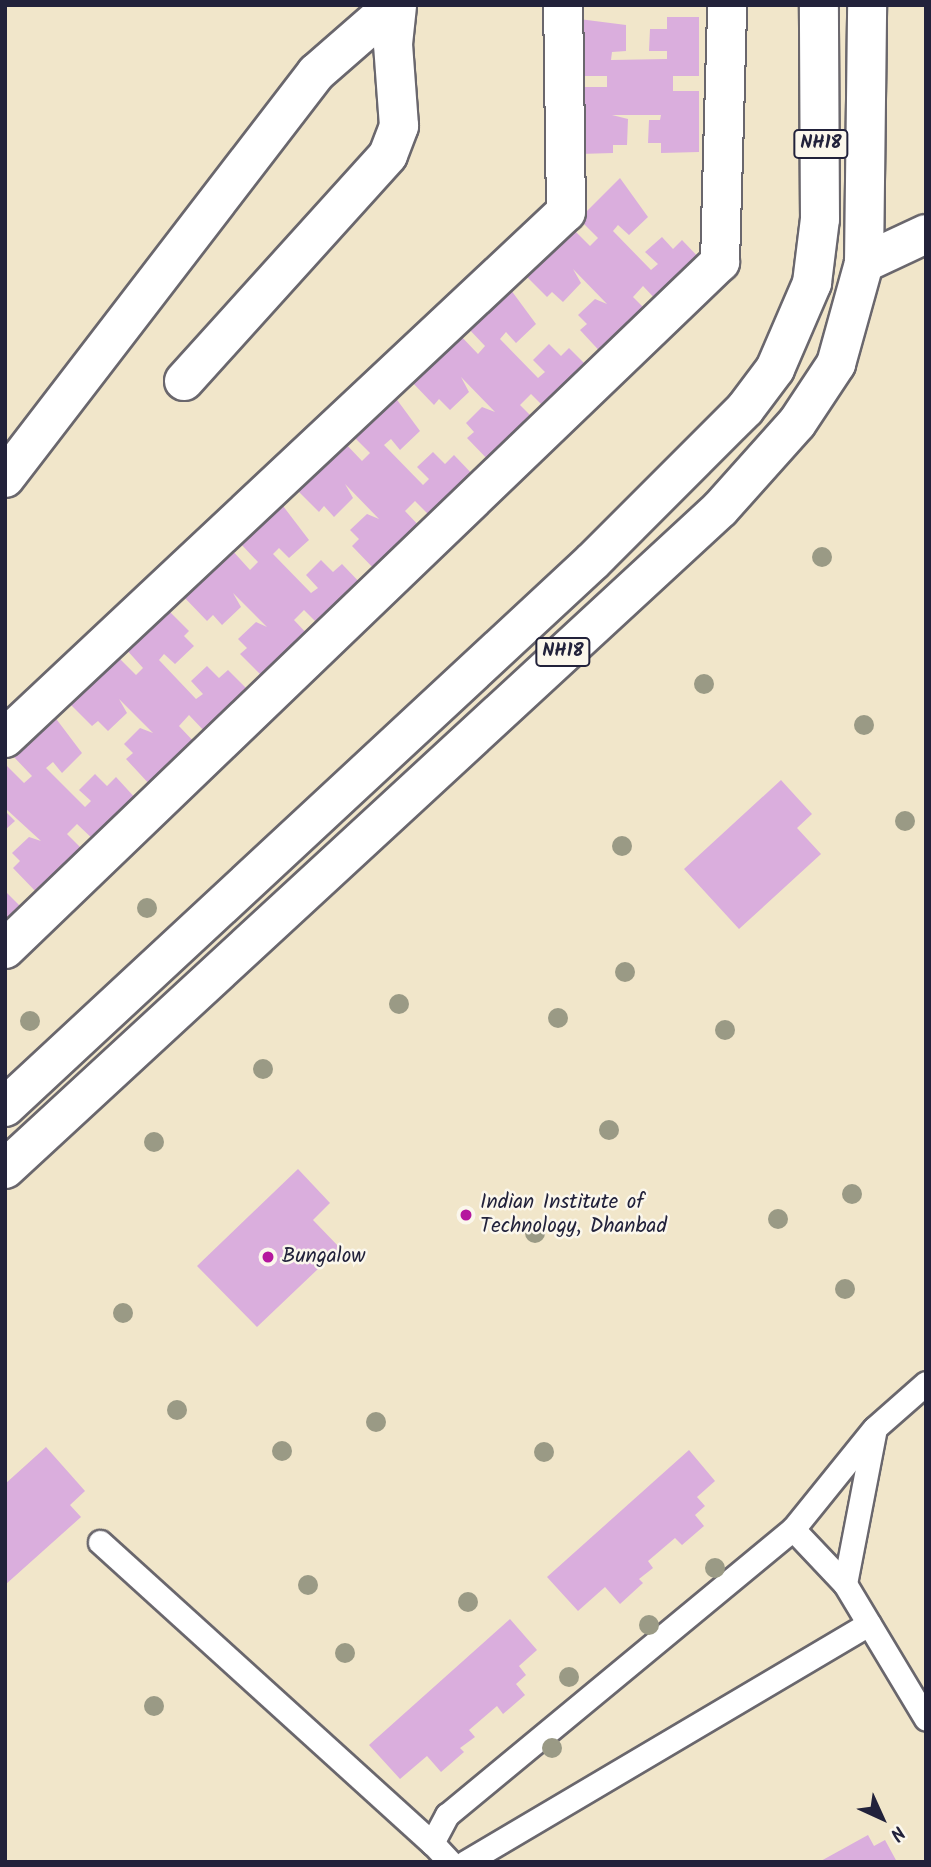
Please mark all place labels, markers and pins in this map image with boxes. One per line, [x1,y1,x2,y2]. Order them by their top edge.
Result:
place label: Indian Institute of Technology, Dhanbad [480,1190,667,1240]
marker: Indian Institute of Technology, Dhanbad [458,1207,474,1223]
place label: Bungalow [282,1244,365,1270]
marker: Bungalow [260,1249,276,1265]

